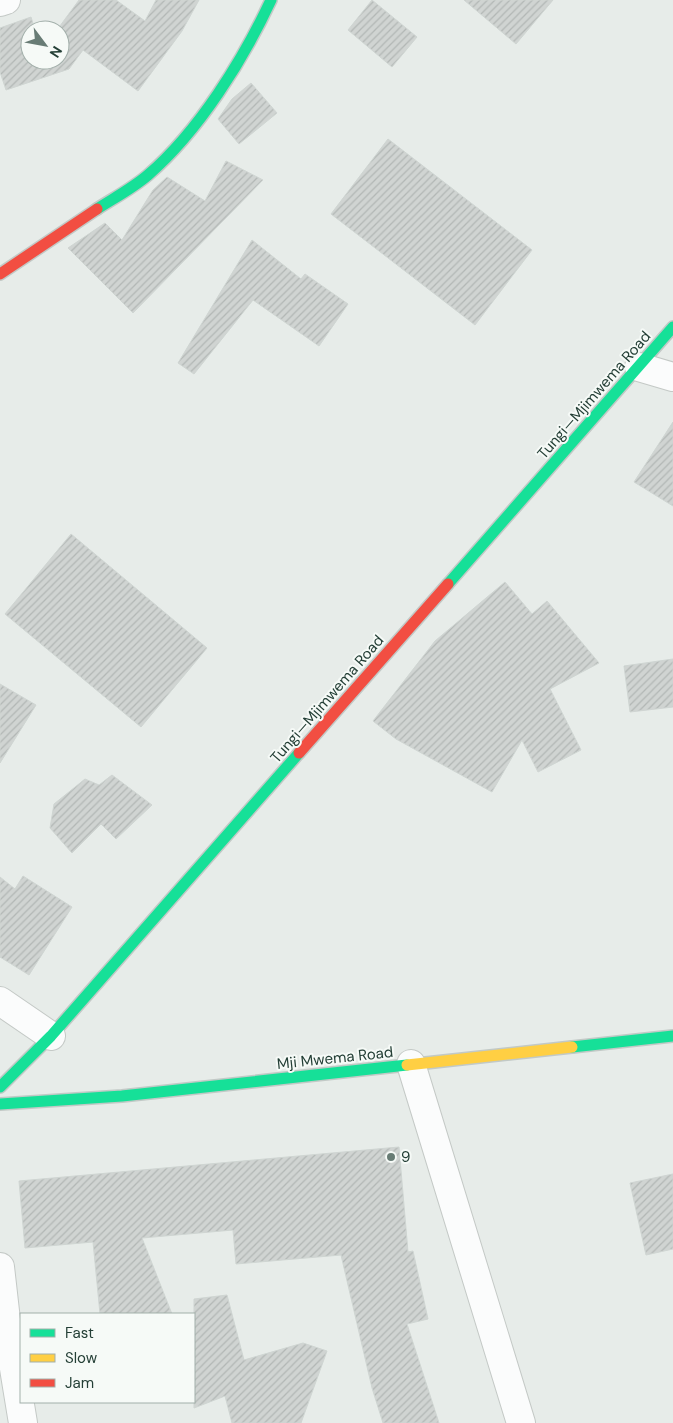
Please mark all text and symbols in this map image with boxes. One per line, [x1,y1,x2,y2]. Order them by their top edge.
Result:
north arrow [20,20,70,70]
text: N [46,43,66,61]
street label: Tungi—Mjimwema Road [533,327,655,463]
street label: Tungi—Mjimwema Road [266,631,388,767]
street label: Mji Mwema Road [276,1042,394,1074]
place label: 9 [401,1147,410,1167]
marker: 9 [385,1151,397,1163]
legend [20,1313,195,1403]
text: Fast [65,1323,94,1343]
text: Slow [65,1348,98,1368]
text: Jam [65,1373,94,1393]

